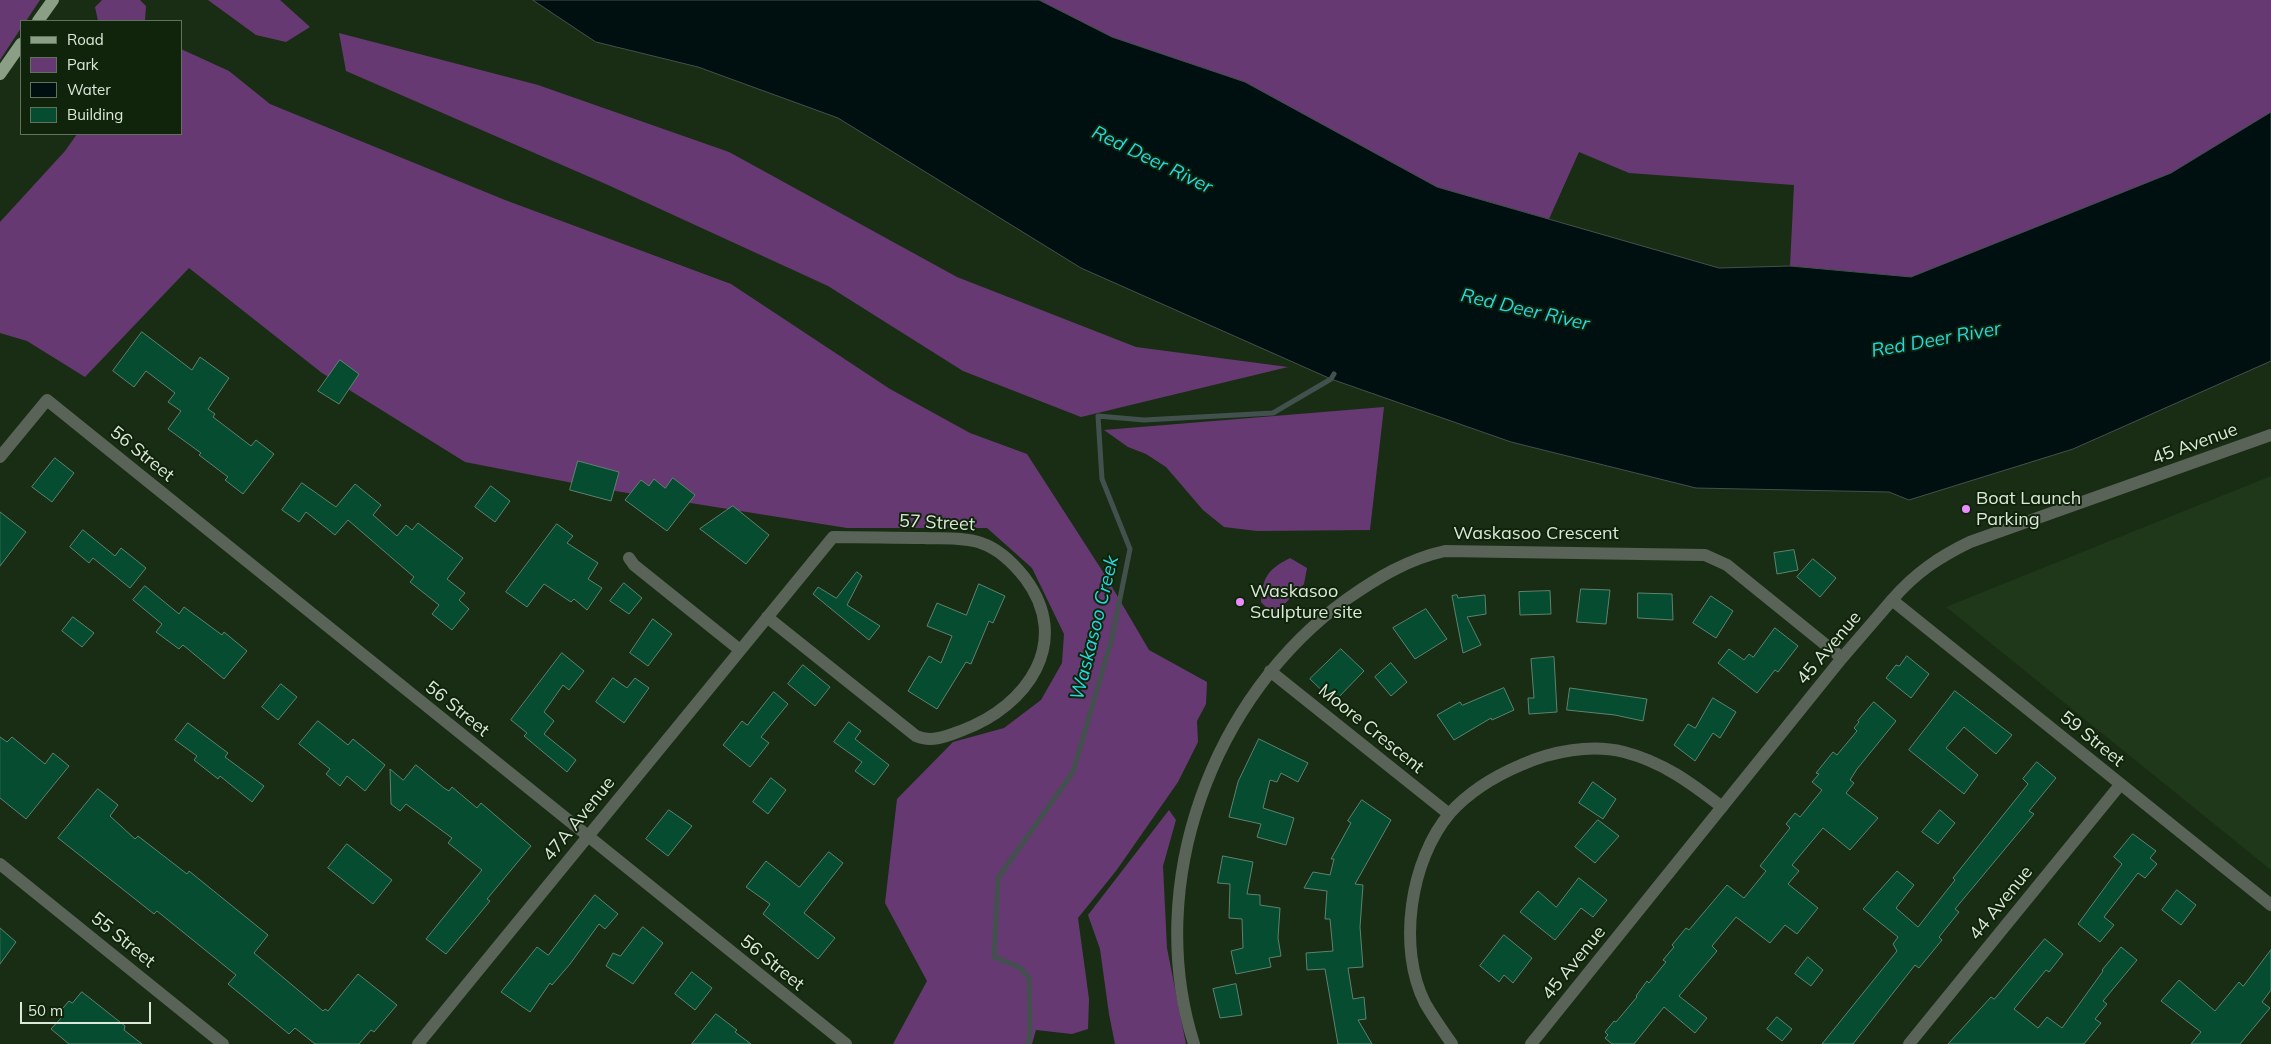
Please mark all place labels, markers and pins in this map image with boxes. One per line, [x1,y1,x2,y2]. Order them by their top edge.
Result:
place label: Boat Launch Parking [1976,488,2081,530]
marker: Boat Launch Parking [1960,503,1972,515]
place label: Waskasoo Sculpture site [1250,581,1362,624]
marker: Waskasoo Sculpture site [1234,596,1246,608]

